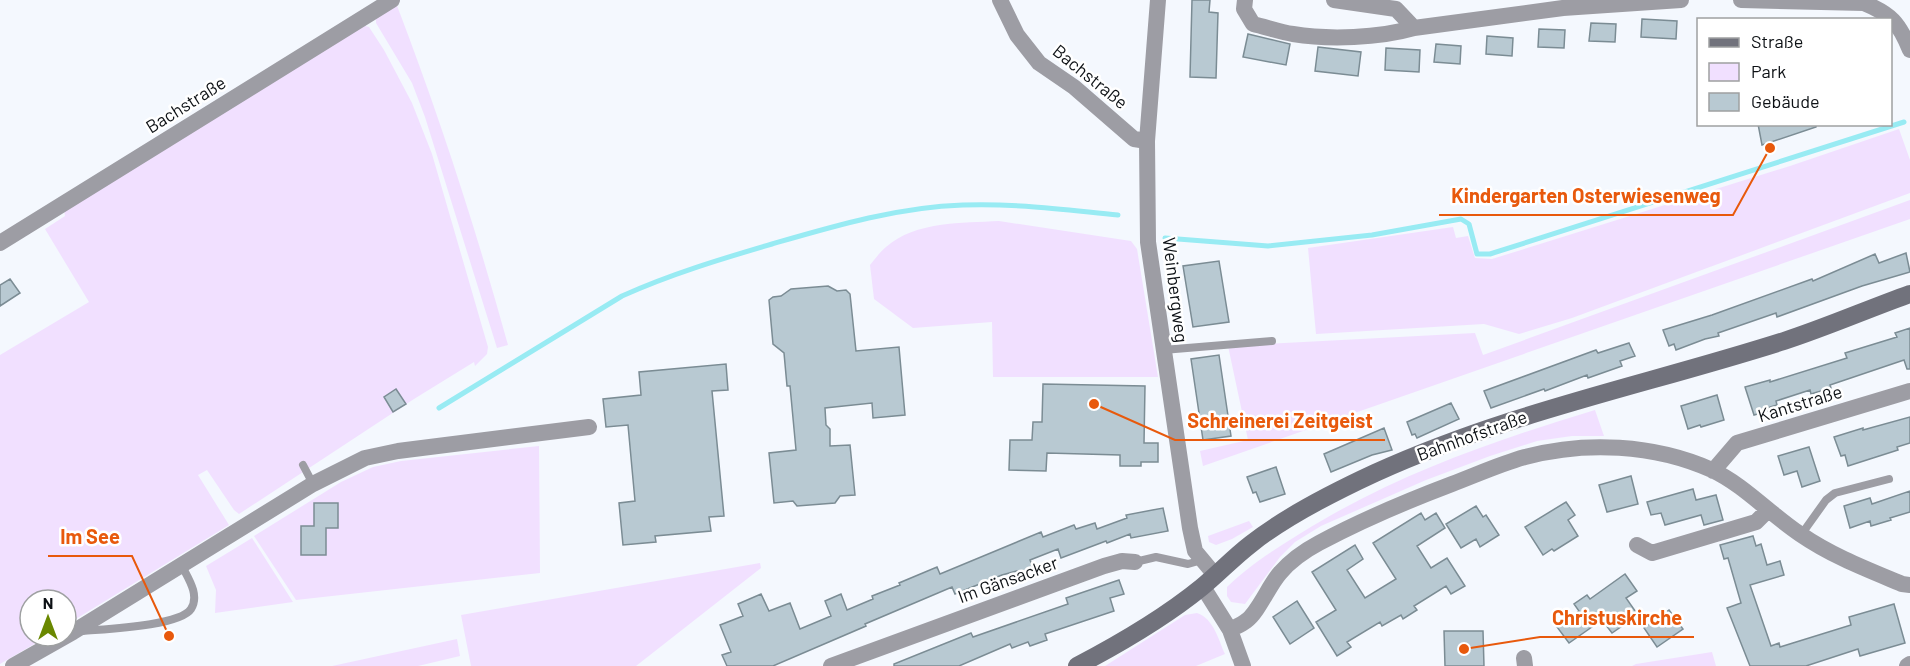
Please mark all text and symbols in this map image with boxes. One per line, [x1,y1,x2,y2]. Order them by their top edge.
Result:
legend [1697,18,1892,126]
text: Straße [1751,30,1803,52]
street label: Bachstraße [1049,39,1133,113]
text: Park [1751,60,1786,82]
street label: Bachstraße [141,71,229,137]
text: Gebäude [1751,90,1820,112]
callout: Kindergarten Osterwiesenweg [1439,177,1733,215]
text: Kindergarten Osterwiesenweg [1451,183,1721,207]
street label: Weinbergweg [1159,236,1193,344]
street label: Kantstraße [1755,380,1845,426]
callout: Schreinerei Zeitgeist [1175,402,1385,440]
street label: Bahnhofstraße [1414,405,1530,465]
text: Schreinerei Zeitgeist [1187,408,1373,432]
callout: Im See [48,518,132,556]
text: Im See [60,524,120,548]
street label: Im Gänsacker [955,551,1061,607]
north arrow [18,588,78,648]
text: N [43,593,53,612]
callout: Christuskirche [1540,599,1694,637]
text: Christuskirche [1552,605,1682,629]

